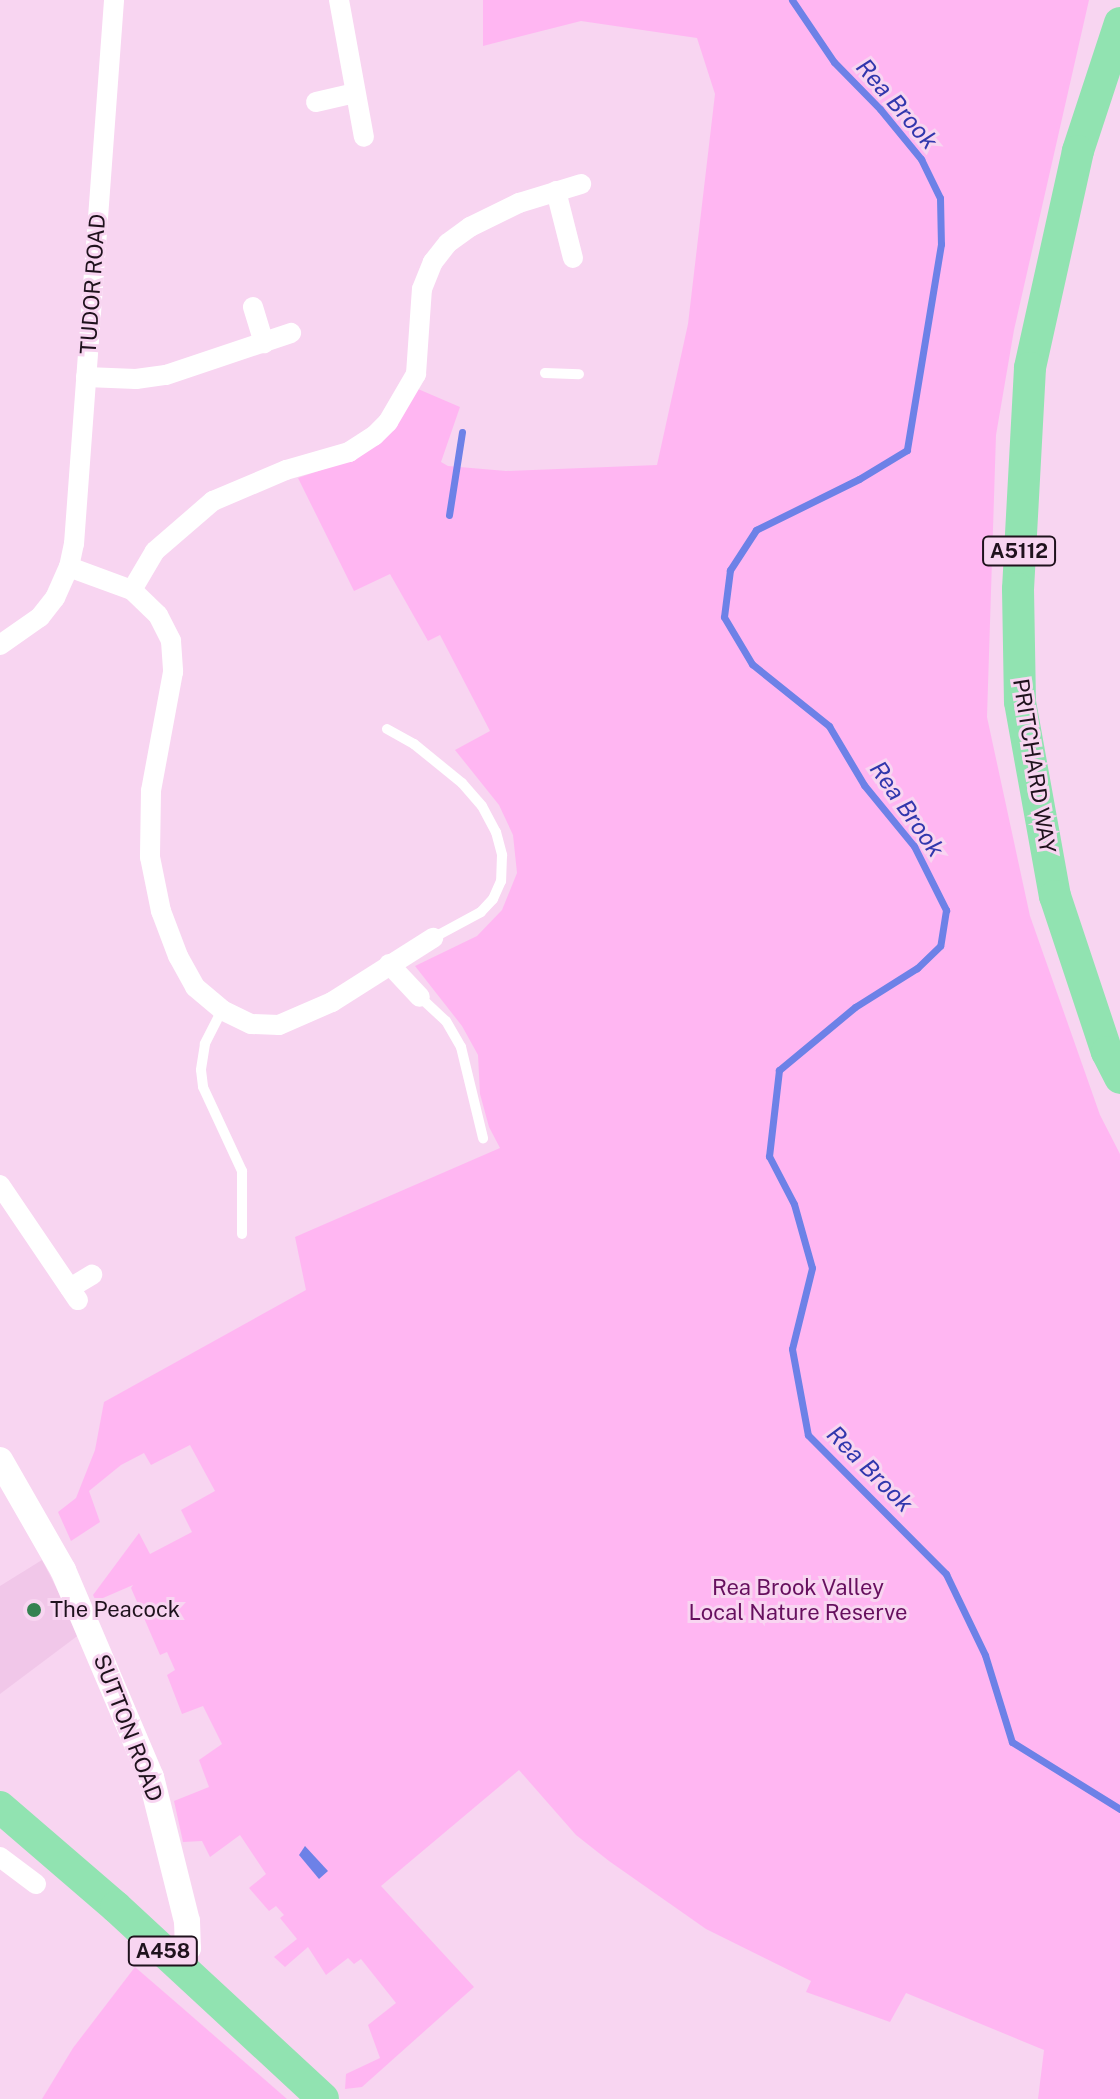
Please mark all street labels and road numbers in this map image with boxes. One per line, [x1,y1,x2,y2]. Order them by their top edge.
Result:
street label: TUDOR ROAD [75,213,111,355]
road number: A5112 [981,535,1057,567]
street label: PRITCHARD WAY [1007,677,1061,855]
street label: SUTTON ROAD [88,1651,168,1805]
road number: A458 [127,1935,199,1967]

